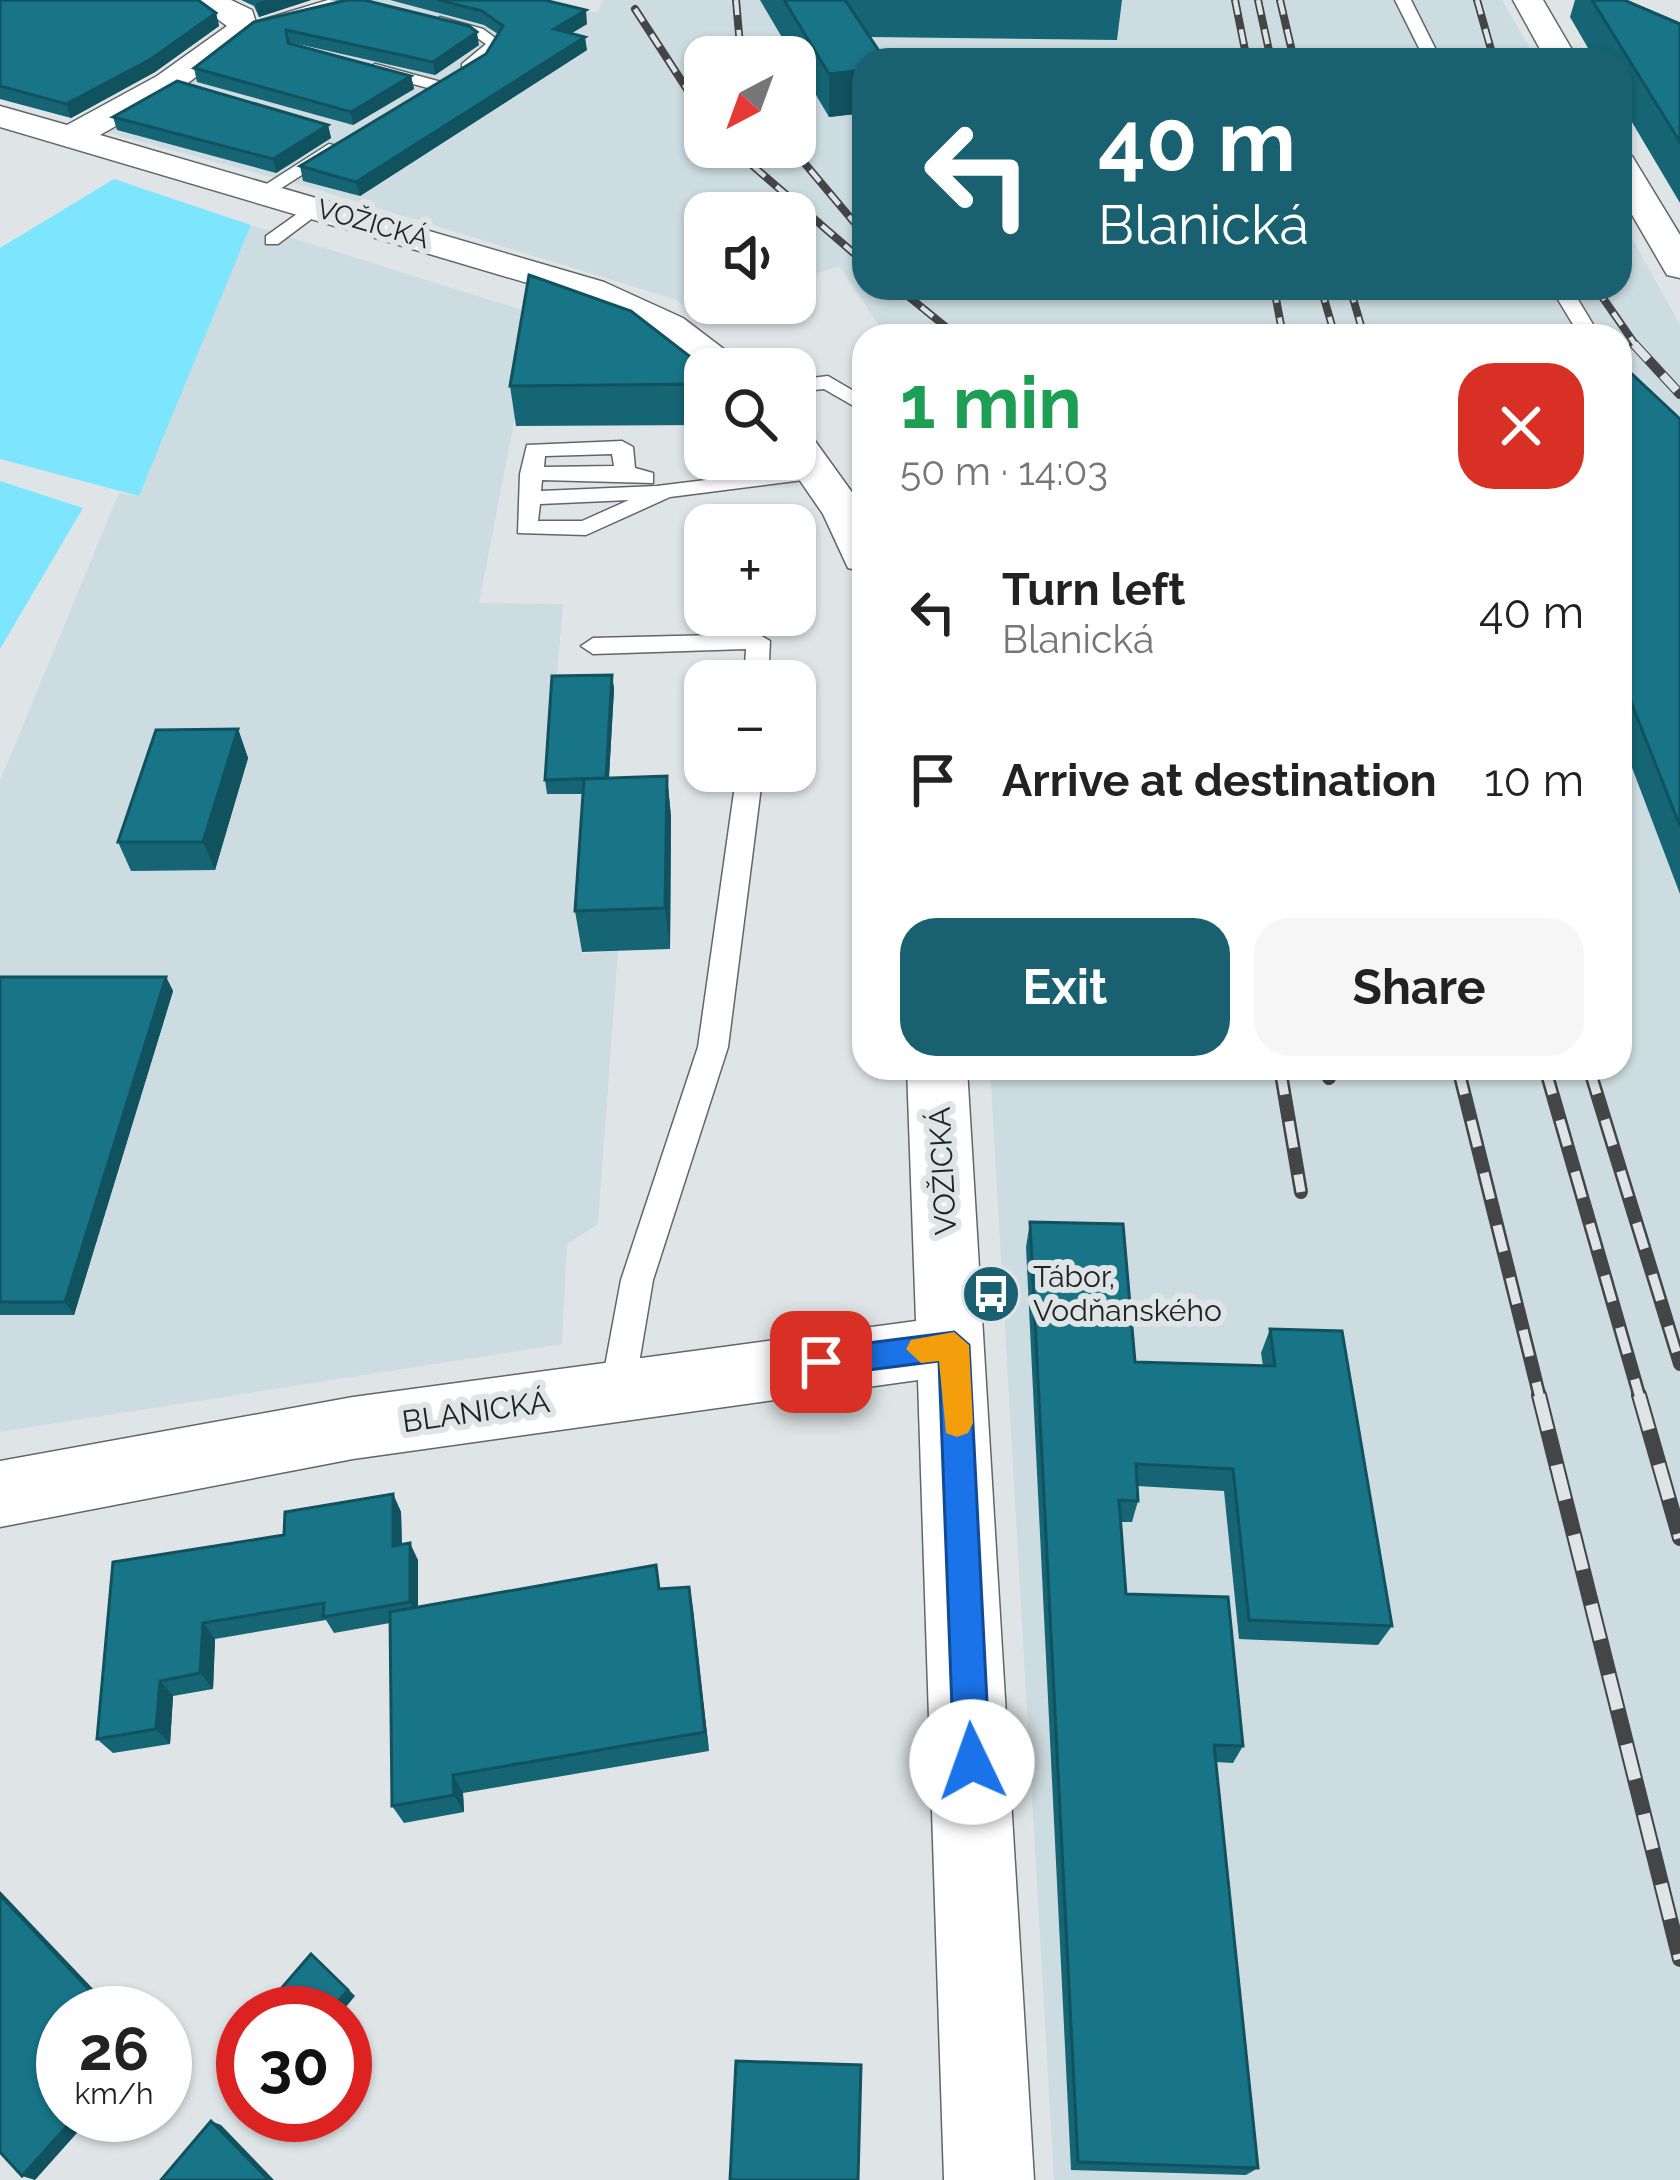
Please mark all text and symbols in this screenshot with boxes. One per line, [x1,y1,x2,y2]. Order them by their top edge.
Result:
north arrow [684,36,816,168]
map controls [684,36,816,792]
text: 40 m [1098,92,1296,191]
icon: left [900,96,1056,252]
button: sound [684,192,816,324]
street label: VOŽICKÁ [313,193,433,254]
text: Blanická [1098,193,1309,257]
button: search [684,348,816,480]
text: 1 min [900,360,1082,445]
button: close [1458,363,1584,489]
text: 50 m · 14:03 [900,448,1108,494]
button: + [684,504,816,636]
text: Turn left [1002,563,1185,616]
icon: left [900,579,966,645]
text: 40 m [1479,586,1584,639]
text: Blanická [1002,616,1154,662]
button: − [684,660,816,792]
icon: arrive [900,747,966,813]
text: Arrive at destination [1002,754,1437,807]
text: 10 m [1484,754,1584,807]
button: Exit [900,918,1230,1056]
button: Share [1254,918,1584,1056]
street label: VOŽICKÁ [922,1106,963,1236]
place label: Tábor, Vodňanského [1033,1259,1222,1328]
bus stop icon: Tábor, Vodňanského [960,1263,1022,1325]
pin [770,1311,872,1413]
icon: arrive [788,1329,854,1395]
street label: BLANICKÁ [400,1384,552,1439]
position arrow [909,1699,1035,1825]
speed limit sign: 30 [216,1986,372,2142]
text: 26 [79,2014,149,2084]
text: km/h [74,2076,154,2111]

